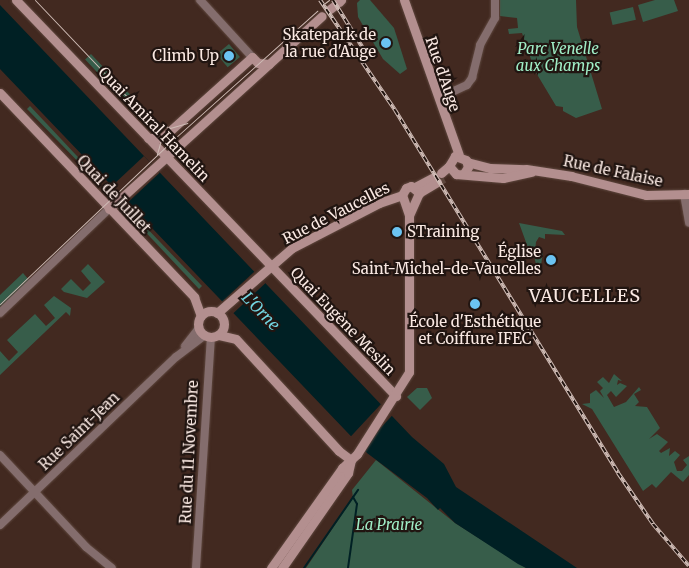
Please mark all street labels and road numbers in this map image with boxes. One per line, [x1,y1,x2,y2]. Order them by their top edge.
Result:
street label: Rue d'Auge [422,34,464,114]
street label: Quai Amiral Hamelin [95,63,213,185]
street label: Quai de Juillet [73,151,155,237]
street label: Rue de Falaise [562,152,664,190]
street label: Rue de Vaucelles [279,178,393,248]
street label: Quai Eugène Meslin [287,263,399,379]
street label: Rue du 11 Novembre [176,380,202,524]
street label: Rue Saint-Jean [35,388,123,474]

